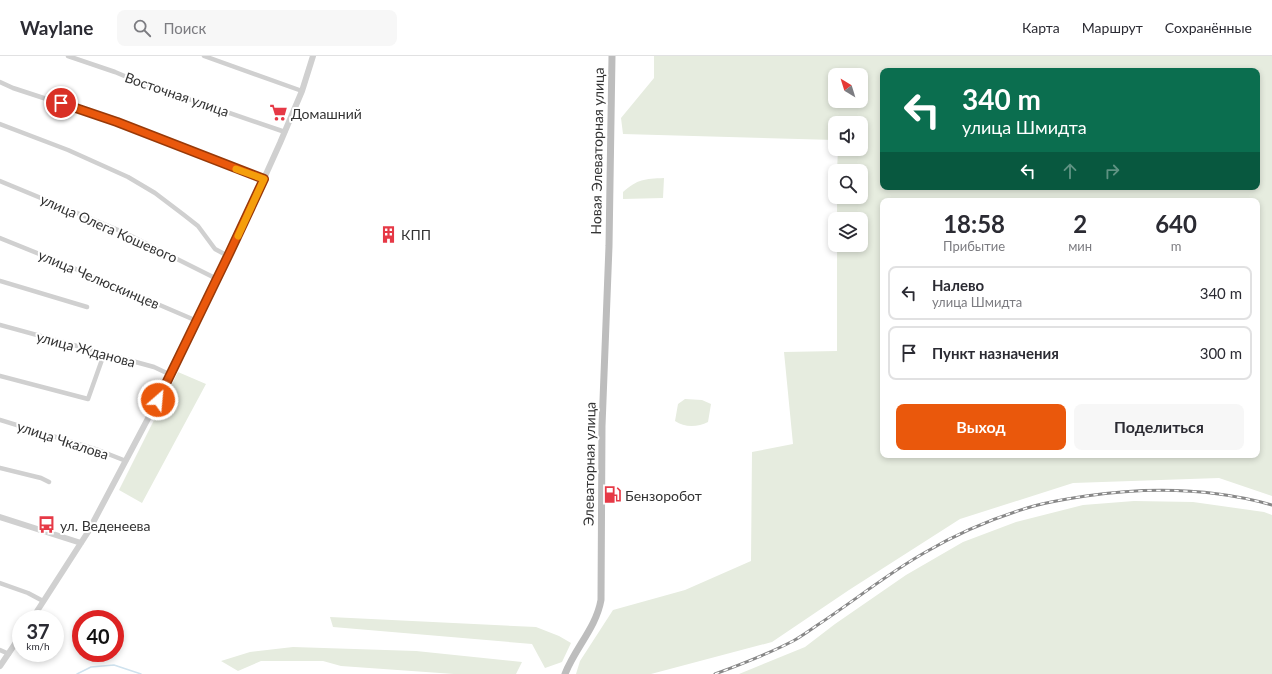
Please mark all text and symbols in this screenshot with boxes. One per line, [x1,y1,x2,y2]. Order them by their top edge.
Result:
search box [117,10,397,46]
text: Waylane [20,16,93,39]
icon: search [131,17,153,39]
text: Поиск [163,19,206,37]
text: Карта [1022,19,1060,36]
text: Маршрут [1082,19,1143,36]
text: Сохранённые [1165,19,1252,36]
street label: Новая Элеваторная улица [587,67,607,235]
street label: Восточная улица [123,68,231,120]
north arrow [828,68,868,108]
map controls [828,68,868,252]
text: 340 m [962,82,1041,116]
icon: left [896,84,948,136]
pin [44,86,78,120]
icon: arrive [50,92,72,114]
supermarket icon: Домашний [268,103,288,123]
place label: Домашний [291,105,362,122]
button: sound [828,116,868,156]
text: улица Шмидта [962,116,1087,138]
icon: left [1017,160,1039,182]
icon: ahead [1059,160,1081,182]
icon: right [1101,160,1123,182]
button: search [828,164,868,204]
street label: улица Олега Кошевого [38,190,180,266]
text: 18:58 [943,209,1005,238]
text: 2 [1073,209,1087,238]
text: 640 [1155,209,1197,238]
button: layers [828,212,868,252]
building icon: КПП [378,224,398,244]
place label: КПП [401,226,431,243]
text: Прибытие [943,238,1005,254]
text: мин [1068,238,1092,254]
text: m [1171,238,1181,254]
street label: улица Челюскинцев [36,246,162,312]
text: Налево [932,276,984,294]
icon: left [898,282,920,304]
text: 340 m [1200,284,1242,302]
text: улица Шмидта [932,294,1022,310]
street label: улица Жданова [35,328,137,370]
icon: arrive [898,342,920,364]
text: Пункт назначения [932,344,1059,362]
text: 300 m [1200,344,1242,362]
position arrow [137,379,179,421]
street label: Элеваторная улица [579,402,599,526]
button: Выход [896,404,1066,450]
button: Поделиться [1074,404,1244,450]
street label: улица Чкалова [15,417,111,463]
fuel station icon: Бензоробот [602,485,622,505]
place label: Бензоробот [625,487,702,504]
bus stop icon: ул. Веденеева [37,515,57,535]
place label: ул. Веденеева [60,517,150,534]
speed limit sign: 40 [72,610,124,662]
text: 37 [26,619,50,643]
text: km/h [26,640,50,652]

